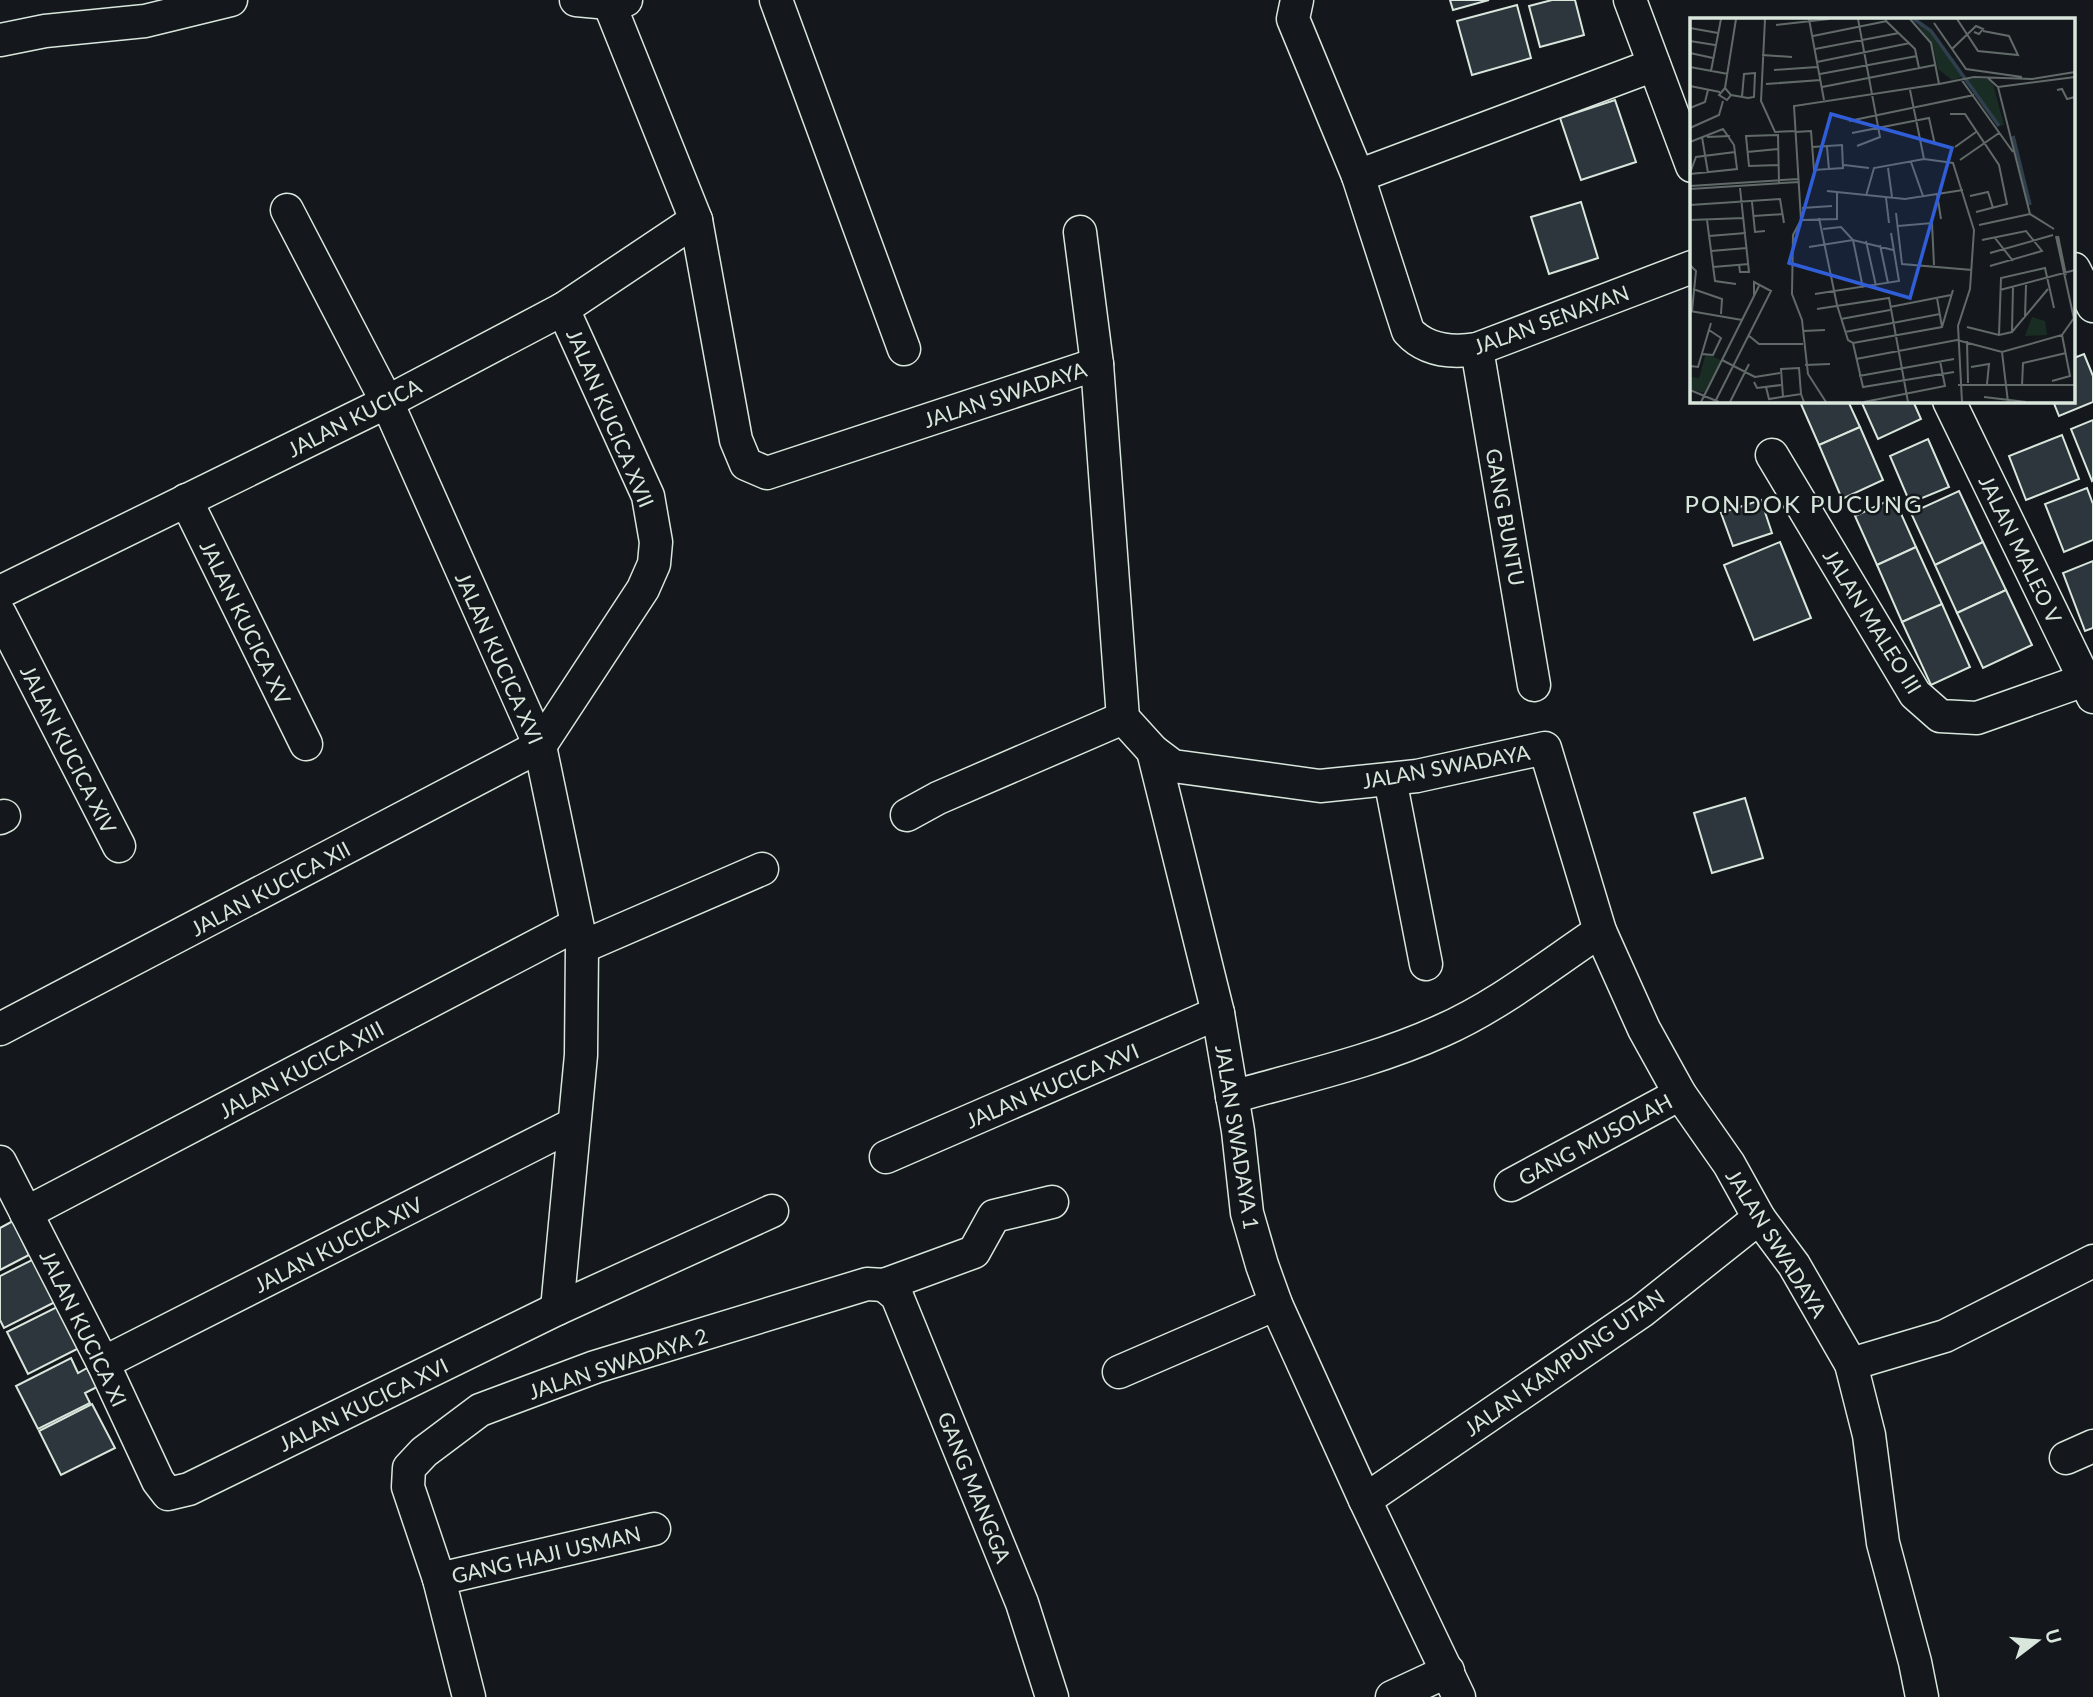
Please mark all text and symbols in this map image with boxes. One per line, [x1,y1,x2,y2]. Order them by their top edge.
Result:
inset map [1690,18,2076,402]
street label: JALAN SENAYAN [1470,279,1632,359]
street label: JALAN KUCICA XVII [562,325,660,511]
street label: JALAN SWADAYA [920,356,1090,432]
street label: JALAN KUCICA [283,372,426,461]
street label: GANG BUNTU [1482,446,1530,588]
street label: JALAN MALEO V [1974,471,2068,628]
district label: PONDOK PUCUNG [1684,489,1924,518]
street label: JALAN KUCICA XV [195,536,297,709]
street label: JALAN MALEO III [1819,544,1927,698]
street label: JALAN KUCICA XVI [451,568,549,748]
street label: JALAN KUCICA XIV [16,661,123,838]
street label: JALAN SWADAYA [1360,739,1533,793]
street label: JALAN KUCICA XII [186,835,354,941]
street label: JALAN KUCICA XIII [214,1015,388,1123]
street label: JALAN KUCICA XVI [962,1037,1142,1133]
street label: JALAN SWADAYA 1 [1211,1043,1265,1231]
street label: GANG MUSOLAH [1514,1088,1676,1190]
street label: JALAN SWADAYA [1721,1164,1833,1322]
street label: JALAN KUCICA XIV [250,1190,427,1297]
street label: JALAN KUCICA XI [35,1246,133,1410]
street label: JALAN KAMPUNG UTAN [1459,1283,1669,1441]
street label: JALAN SWADAYA 2 [525,1322,711,1404]
street label: JALAN KUCICA XVI [274,1352,452,1456]
street label: GANG MANGGA [933,1408,1017,1567]
street label: GANG HAJI USMAN [449,1520,643,1588]
north arrow [2002,1606,2072,1676]
text: U [2041,1626,2067,1646]

